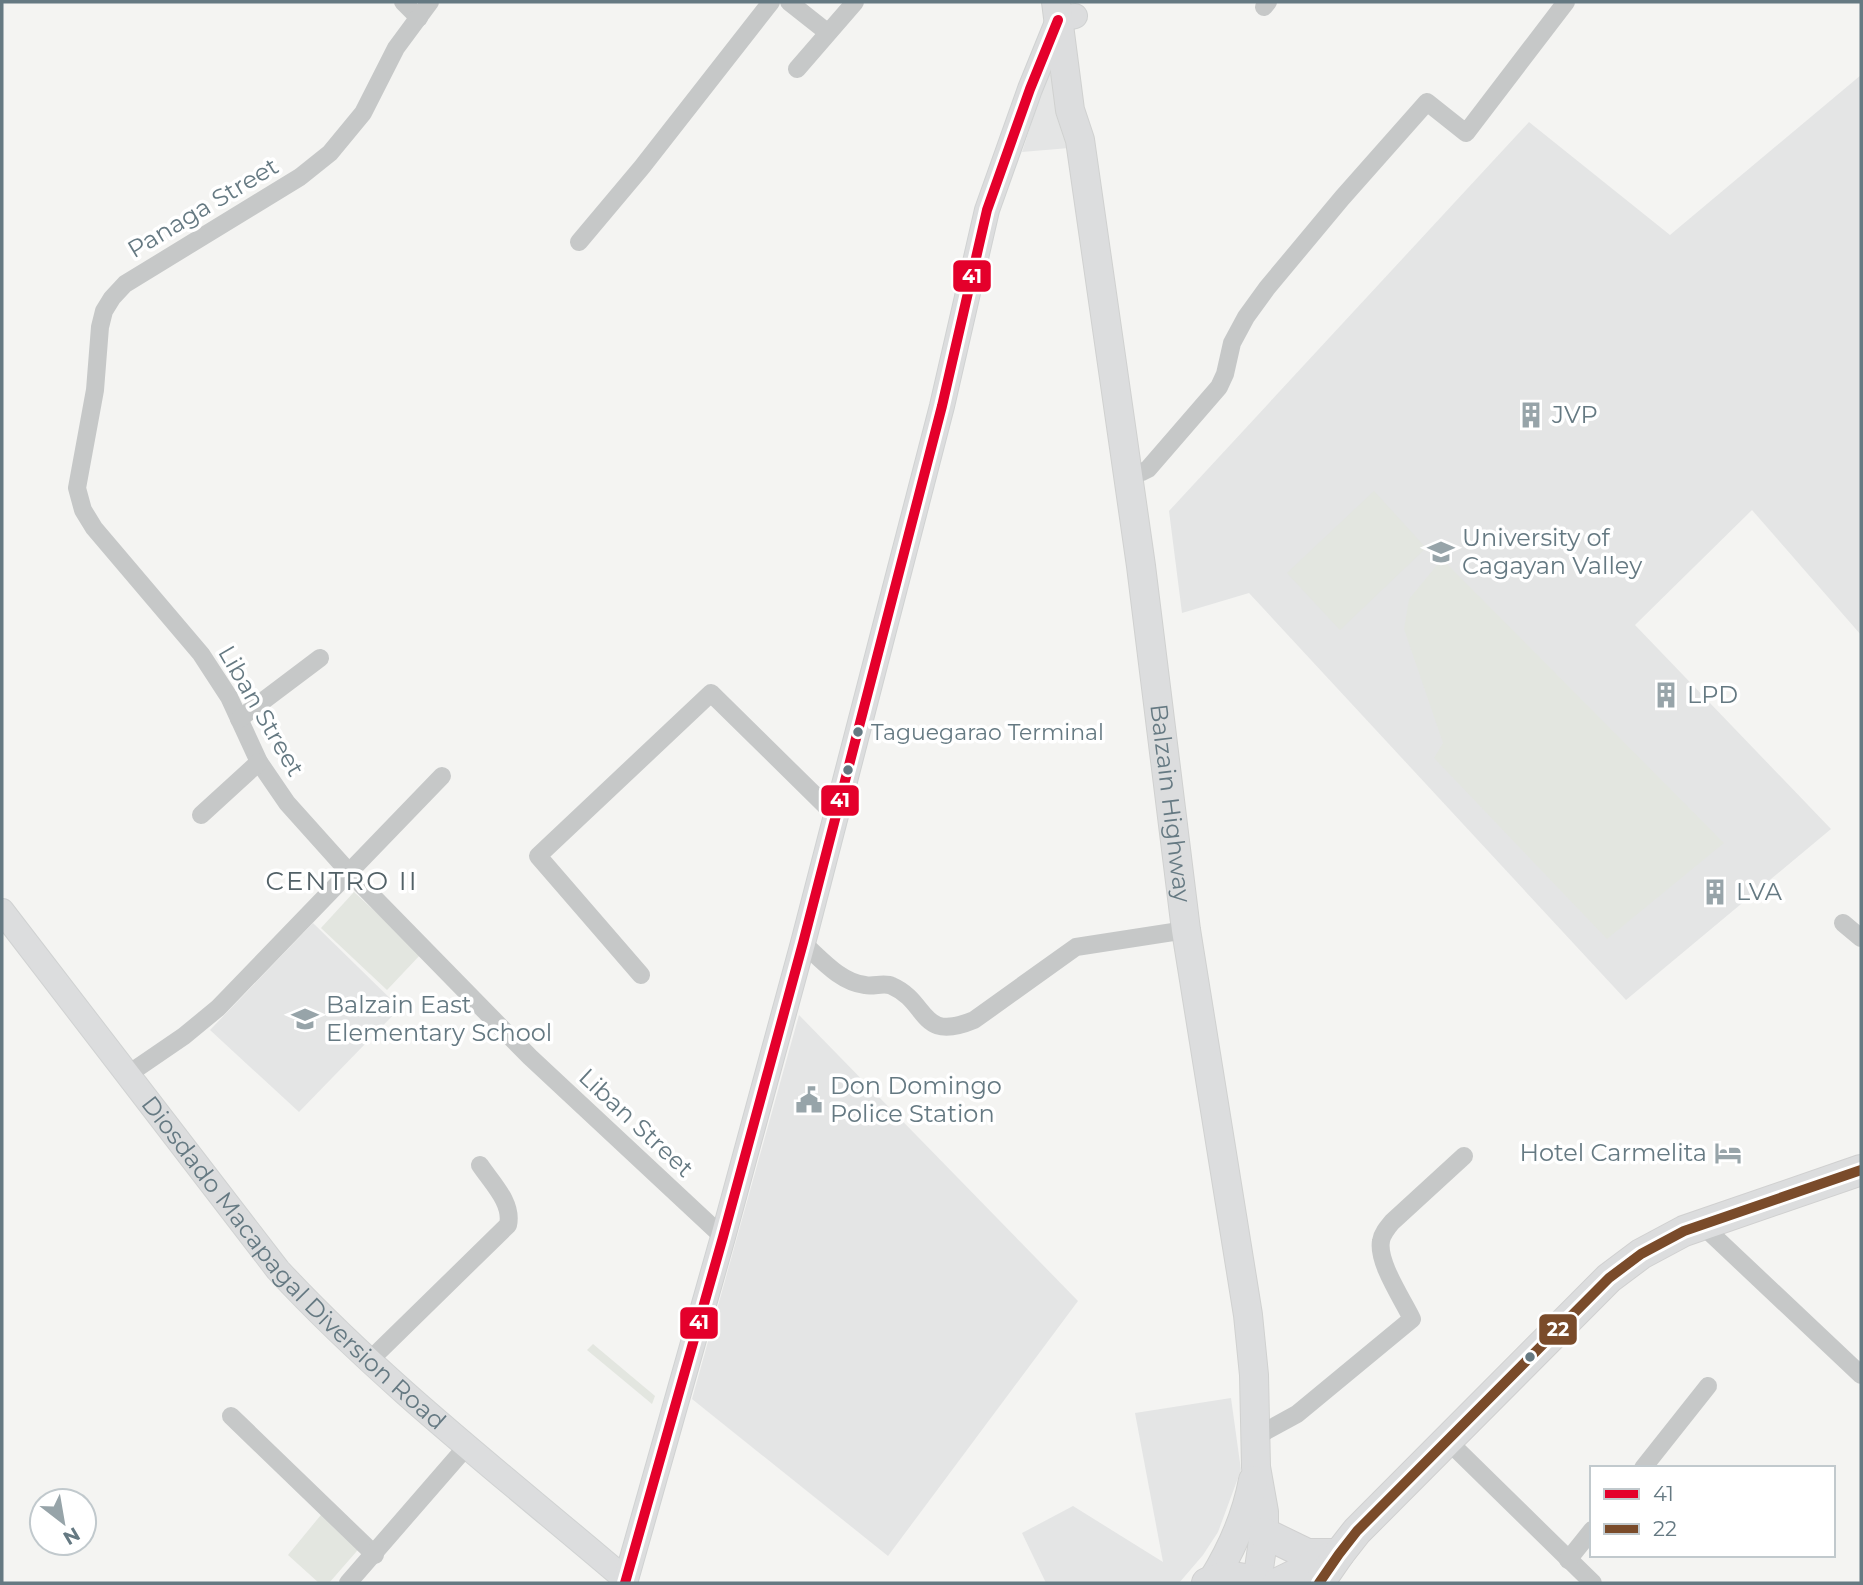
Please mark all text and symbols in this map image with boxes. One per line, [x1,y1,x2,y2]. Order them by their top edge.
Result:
street label: Panaga Street [122,151,284,264]
line badge: 41 [952,259,992,293]
text: 41 [962,265,982,288]
building icon: JVP [1516,400,1546,430]
place label: JVP [1551,400,1598,429]
place label: University of Cagayan Valley [1462,523,1642,580]
school or university icon: University of Cagayan Valley [1426,537,1456,567]
street label: Liban Street [212,640,311,781]
building icon: LPD [1651,680,1681,710]
place label: LPD [1687,680,1738,709]
street label: Balzain Highway [1144,702,1197,904]
place label: Taguegarao Terminal [871,719,1104,746]
marker: Taguegarao Terminal [851,725,865,739]
unlabelled marker [841,763,855,777]
line badge: 41 [820,784,860,817]
text: 41 [830,789,850,812]
district label: CENTRO II [265,865,419,897]
building icon: LVA [1700,877,1730,907]
place label: LVA [1736,877,1783,906]
place label: Balzain East Elementary School [326,990,552,1047]
school or university icon: Balzain East Elementary School [290,1004,320,1034]
street label: Liban Street [573,1062,700,1183]
place label: Don Domingo Police Station [830,1071,1002,1128]
public building icon: Don Domingo Police Station [794,1085,824,1115]
street label: Diosdado Macapagal Diversion Road [136,1090,452,1436]
place label: Hotel Carmelita [1519,1138,1707,1167]
hotel icon: Hotel Carmelita [1713,1138,1743,1168]
line badge: 41 [679,1306,719,1340]
text: 41 [689,1311,709,1334]
line badge: 22 [1538,1313,1578,1346]
text: 22 [1547,1318,1569,1341]
unlabelled marker [1523,1350,1537,1364]
legend [1590,1466,1835,1557]
text: 41 [1653,1481,1674,1506]
north arrow [28,1487,98,1557]
text: 22 [1653,1516,1677,1541]
text: N [59,1522,84,1550]

